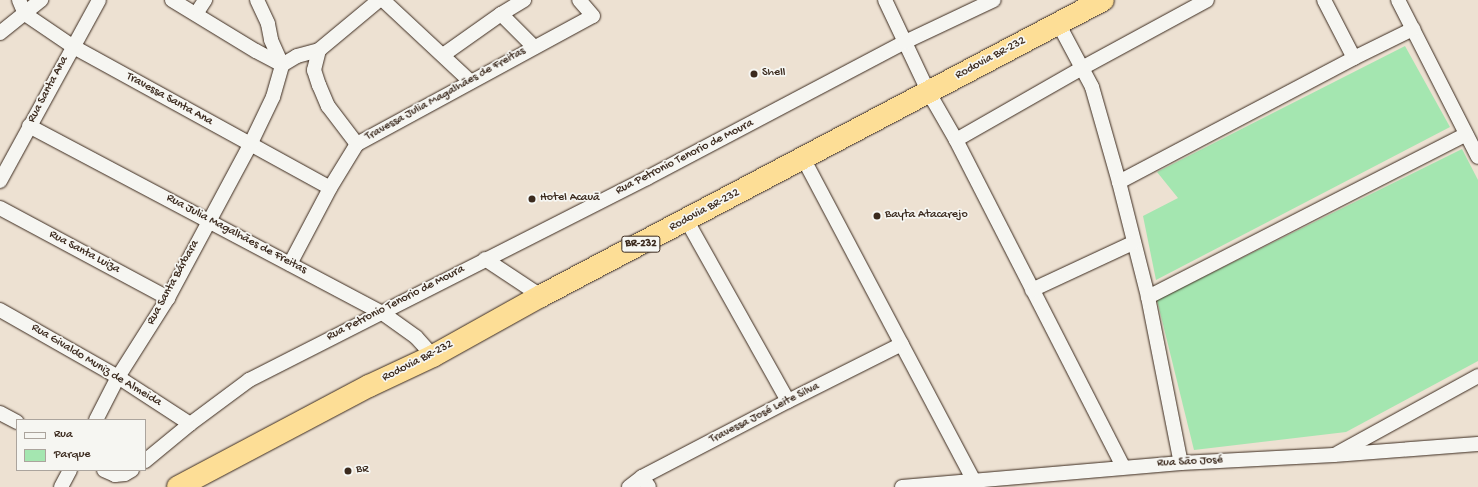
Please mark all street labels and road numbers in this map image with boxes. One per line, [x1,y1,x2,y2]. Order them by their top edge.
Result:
street label: Rodovia BR-232 [953,34,1029,84]
street label: Travessa Julia Magalhães de Freitas [363,45,529,145]
street label: Rua Santa Ana [25,54,73,126]
street label: Travessa Santa Ana [123,70,215,130]
street label: Rua Petronio Tenorio de Moura [614,117,756,199]
street label: Rodovia BR-232 [667,186,743,236]
street label: Rua Julia Magalhães de Freitas [163,192,309,278]
street label: Rua Santa Luiza [46,228,122,278]
road number: BR-232 [621,235,661,253]
street label: Rua Santa Bárbara [145,238,203,328]
street label: Rua Petronio Tenorio de Moura [325,263,467,345]
street label: Rua Givaldo Muniz de Almeida [28,321,164,411]
street label: Rodovia BR-232 [380,338,456,386]
street label: Travessa José Leite Silva [708,380,822,448]
street label: Rua São José [1157,454,1223,472]

